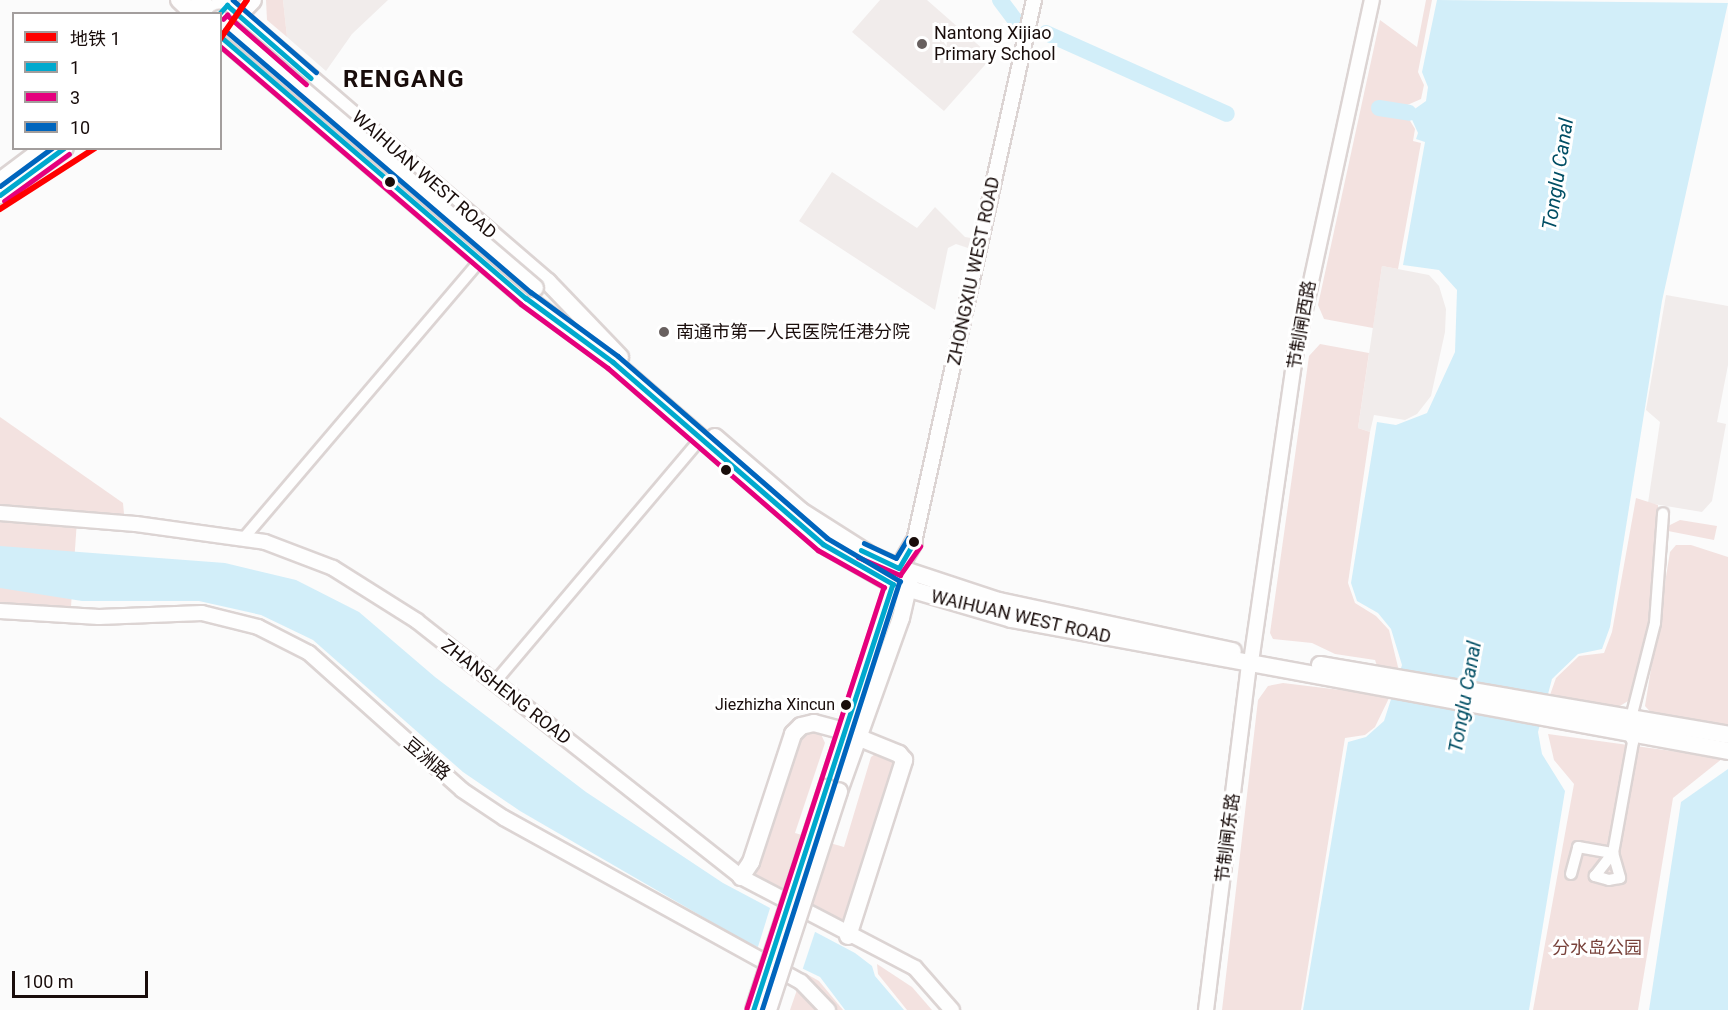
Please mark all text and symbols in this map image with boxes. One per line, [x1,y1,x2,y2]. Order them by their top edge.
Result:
legend [12,12,222,150]
place label: Nantong Xijiao Primary School [934,23,1056,66]
text: 地铁 1 [70,28,121,49]
marker: Nantong Xijiao Primary School [915,37,929,51]
text: 1 [70,57,80,78]
district label: RENGANG [343,66,465,94]
text: 3 [70,87,80,108]
street label: WAIHUAN WEST ROAD [347,106,501,244]
water label: Tonglu Canal [1537,116,1579,232]
text: 10 [70,117,90,138]
street label: ZHONGXIU WEST ROAD [943,175,1005,367]
unlabelled marker [384,176,396,188]
street label: 节制闸西路 [1284,279,1320,371]
place label: 南通市第一人民医院任港分院 [676,321,910,343]
marker: 南通市第一人民医院任港分院 [657,325,671,339]
unlabelled marker [720,464,732,476]
unlabelled marker [908,536,920,548]
street label: WAIHUAN WEST ROAD [929,586,1113,648]
street label: ZHANSHENG ROAD [437,635,575,749]
water label: Tonglu Canal [1443,639,1487,755]
place label: Jiezhizha Xincun [715,695,835,715]
marker: Jiezhizha Xincun [840,699,852,711]
street label: 豆洲路 [400,733,454,785]
street label: 节制闸东路 [1212,792,1244,884]
park label: 分水岛公园 [1552,937,1642,959]
scale bar [15,959,152,997]
text: 100 m [23,971,74,992]

